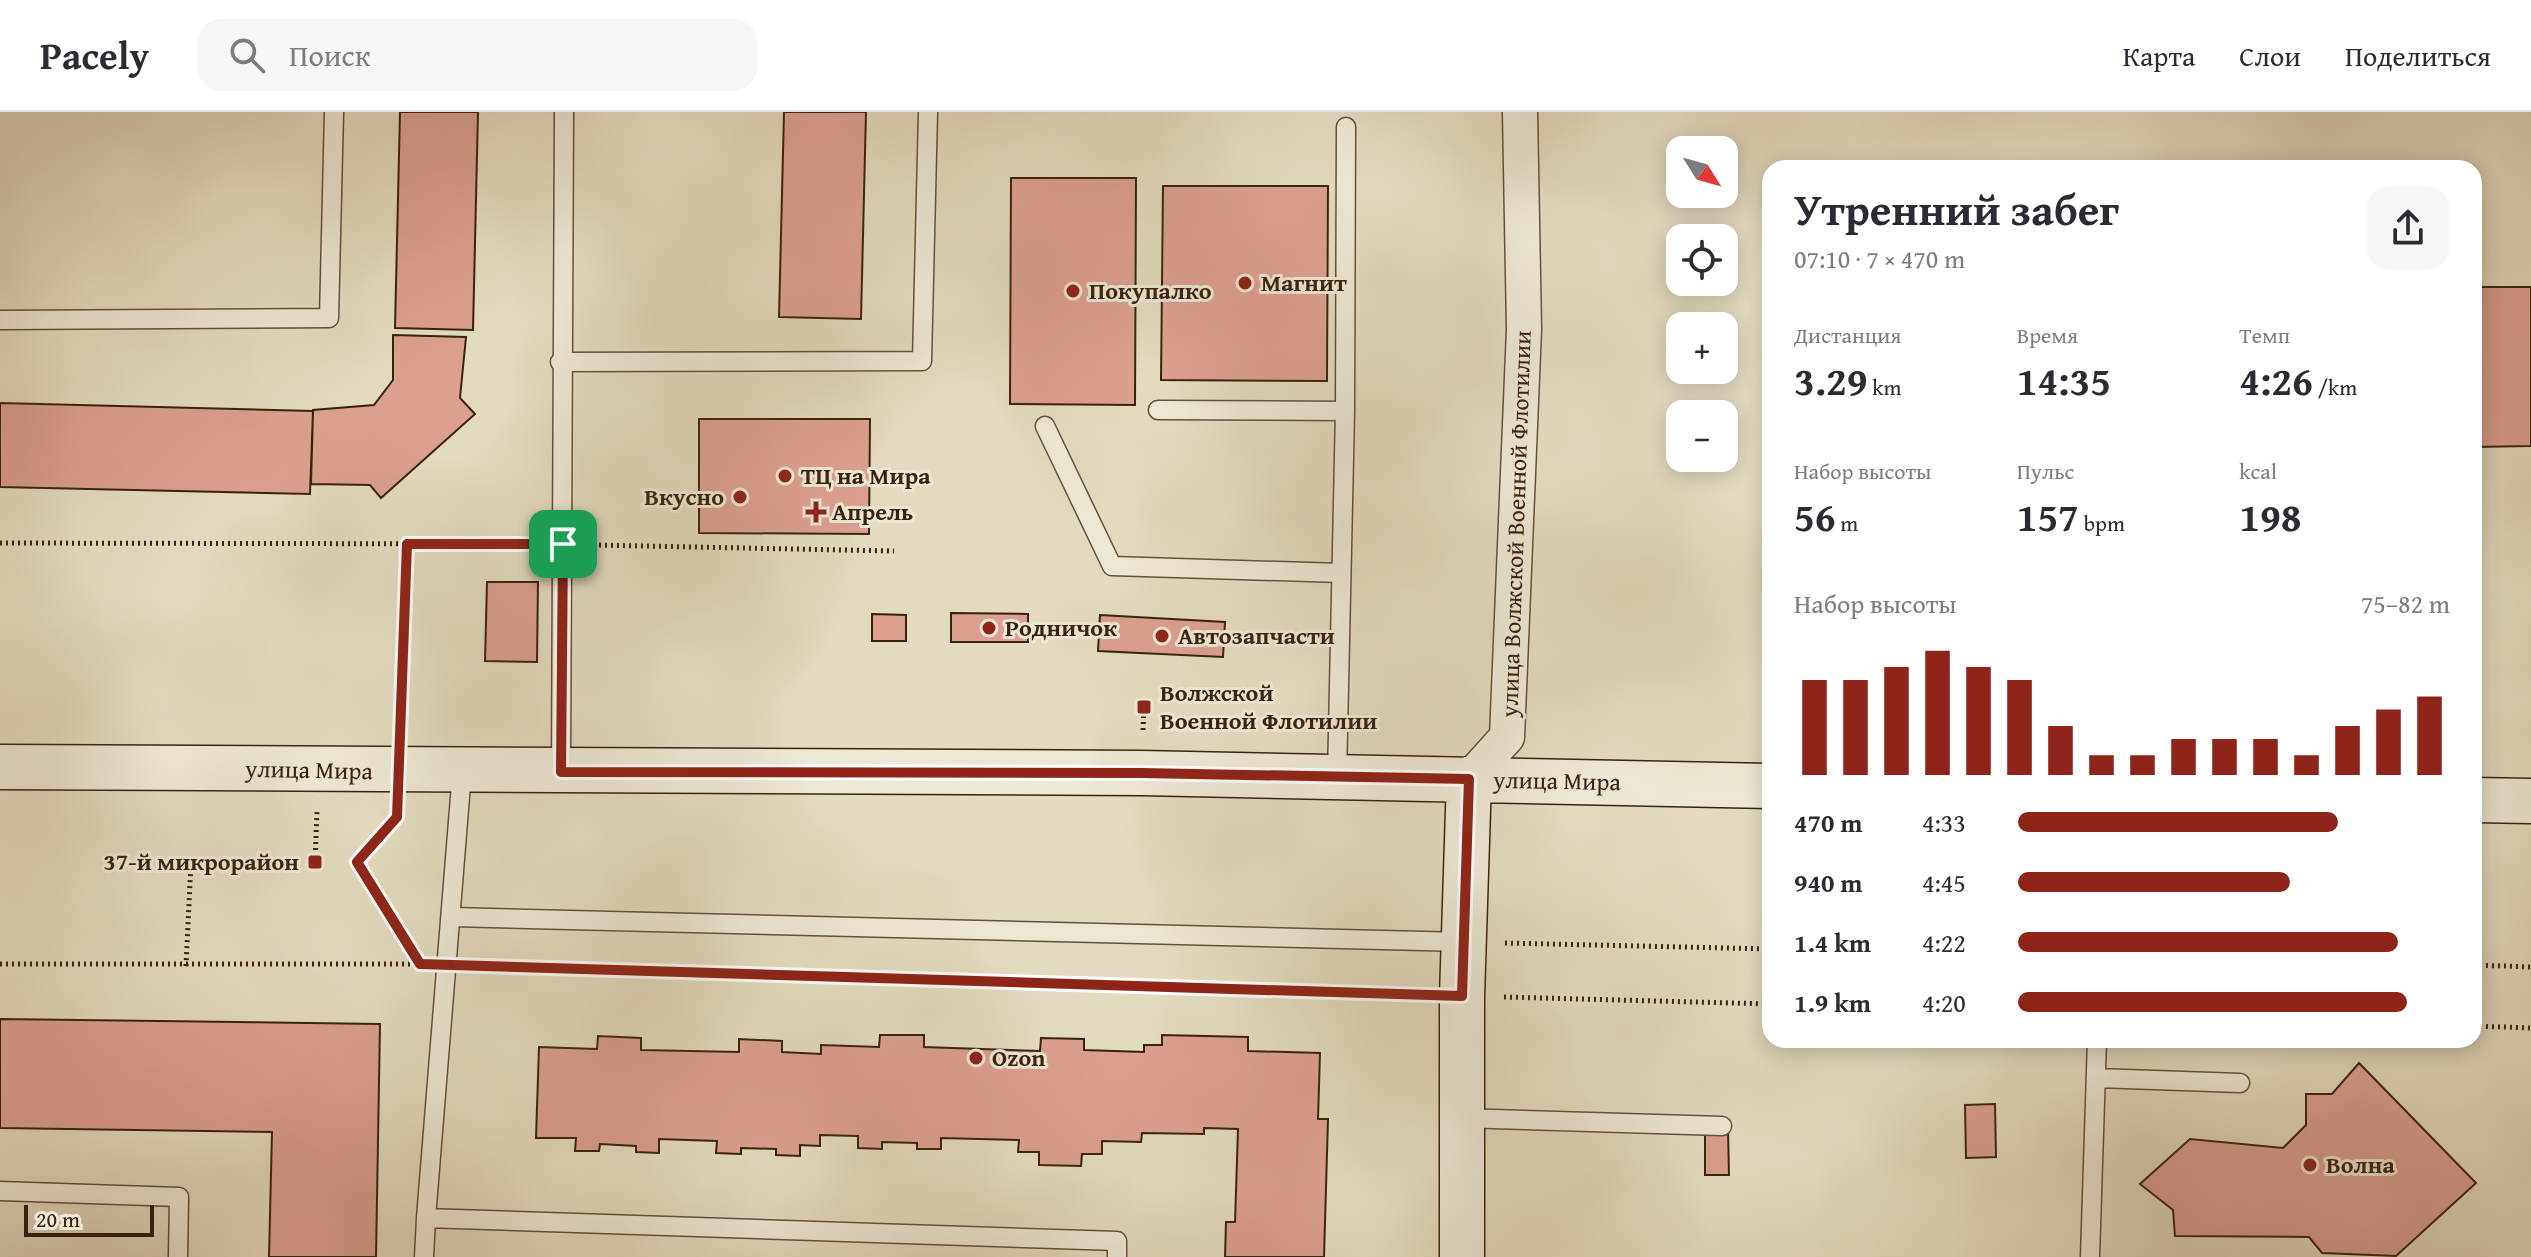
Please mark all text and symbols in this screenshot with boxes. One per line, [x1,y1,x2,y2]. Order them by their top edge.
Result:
search box [197,19,757,91]
text: Pacely [40,27,149,83]
icon: search [225,33,269,77]
text: Поиск [289,33,371,77]
text: Карта [2123,35,2195,76]
text: Слои [2239,35,2301,76]
text: Поделиться [2345,35,2491,76]
north arrow [1666,136,1738,208]
map controls [1666,136,1738,472]
text: Утренний забег [1794,177,2119,241]
button: share [2366,186,2450,270]
button: locate [1666,224,1738,296]
text: 07:10 · 7 × 470 m [1794,239,1965,278]
place label: Магнит [1261,265,1347,300]
place label: Покупалко [1089,273,1212,308]
marker: Магнит [1236,274,1254,292]
marker: Покупалко [1064,282,1082,300]
button: + [1666,312,1738,384]
text: Дистанция [1794,319,1902,351]
text: Время [2017,319,2078,351]
text: Темп [2239,319,2290,351]
street label: улица Волжской Военной Флотилии [1491,330,1540,719]
text: 3.29 [1794,351,1867,410]
text: 14:35 [2017,351,2111,410]
text: 4:26 [2239,351,2313,410]
text: km [1867,371,1901,403]
text: /km [2313,371,2357,403]
button: − [1666,400,1738,472]
text: Набор высоты [1794,455,1931,487]
text: Пульс [2017,455,2074,487]
text: kcal [2239,455,2277,487]
place label: ТЦ на Мира [801,458,931,493]
marker: ТЦ на Мира [776,467,794,485]
place label: Вкусно [644,479,724,514]
text: 56 [1794,487,1835,546]
text: 157 [2017,487,2079,546]
text: 198 [2239,487,2302,546]
marker: Вкусно [731,488,749,506]
place label: Апрель [832,494,913,529]
marker: Апрель [807,503,825,521]
text: m [1835,507,1858,539]
text: bpm [2079,507,2125,539]
pin [529,510,597,578]
icon: arrive [541,522,585,566]
text: Набор высоты [1794,584,1956,623]
text: 75–82 m [2361,584,2450,623]
place label: Родничок [1005,610,1117,645]
place label: Автозапчасти [1178,618,1335,653]
marker: Родничок [980,619,998,637]
marker: Автозапчасти [1153,627,1171,645]
place label: Волжской Военной Флотилии [1160,675,1377,738]
marker: Волжской Военной Флотилии [1135,698,1153,716]
street label: улица Мира [244,751,374,788]
street label: улица Мира [1492,762,1622,799]
text: 470 m [1794,803,1862,842]
text: 4:33 [1922,803,1966,842]
place label: 37-й микрорайон [103,844,299,879]
marker: 37-й микрорайон [306,853,324,871]
text: 940 m [1794,863,1862,902]
text: 4:45 [1922,863,1966,902]
text: 1.4 km [1794,923,1871,962]
text: 4:22 [1922,923,1966,962]
text: 1.9 km [1794,983,1871,1022]
text: 4:20 [1922,983,1966,1022]
place label: Ozon [992,1040,1046,1075]
marker: Ozon [967,1049,985,1067]
place label: Волна [2326,1147,2395,1182]
marker: Волна [2301,1156,2319,1174]
scale bar [24,1201,154,1237]
text: 20 m [36,1203,80,1235]

